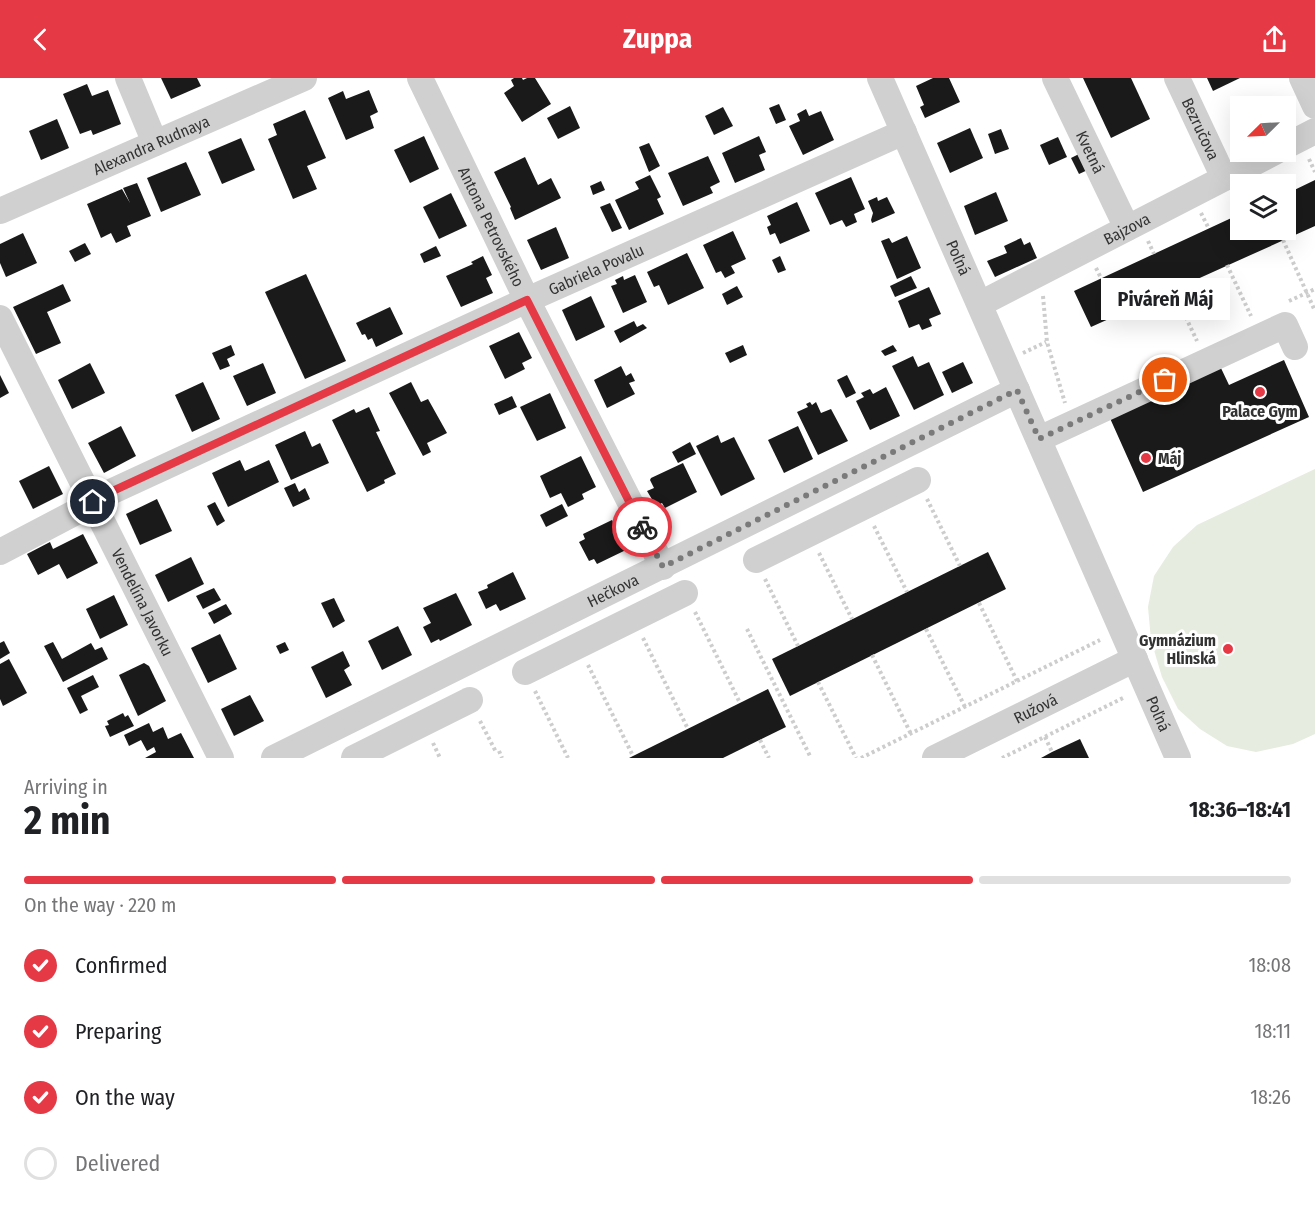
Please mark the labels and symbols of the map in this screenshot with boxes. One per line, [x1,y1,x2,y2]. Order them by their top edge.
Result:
street label: Bezručova [1178,95,1224,163]
north arrow [1230,96,1296,162]
street label: Alexandra Rudnaya [90,111,212,179]
street label: Kvetná [1072,128,1109,176]
street label: Antona Petrovského [455,164,529,290]
street label: Bajzova [1100,208,1153,248]
street label: Poľná [943,237,975,278]
street label: Gabriela Povalu [545,240,647,299]
callout: Piváreň Máj [1100,278,1230,320]
pin [1139,354,1190,405]
marker: Palace Gym [1253,385,1267,399]
place label: Palace Gym [1222,402,1298,421]
place label: Máj [1158,449,1181,468]
marker: Máj [1139,451,1153,465]
pin [67,476,118,527]
courier [612,497,672,557]
street label: Vendelína Javorku [108,545,178,659]
street label: Hečkova [584,569,642,611]
place label: Gymnázium Hlinská [1139,631,1216,668]
marker: Gymnázium Hlinská [1221,642,1235,656]
street label: Ružová [1010,689,1061,727]
street label: Poľná [1143,693,1175,734]

